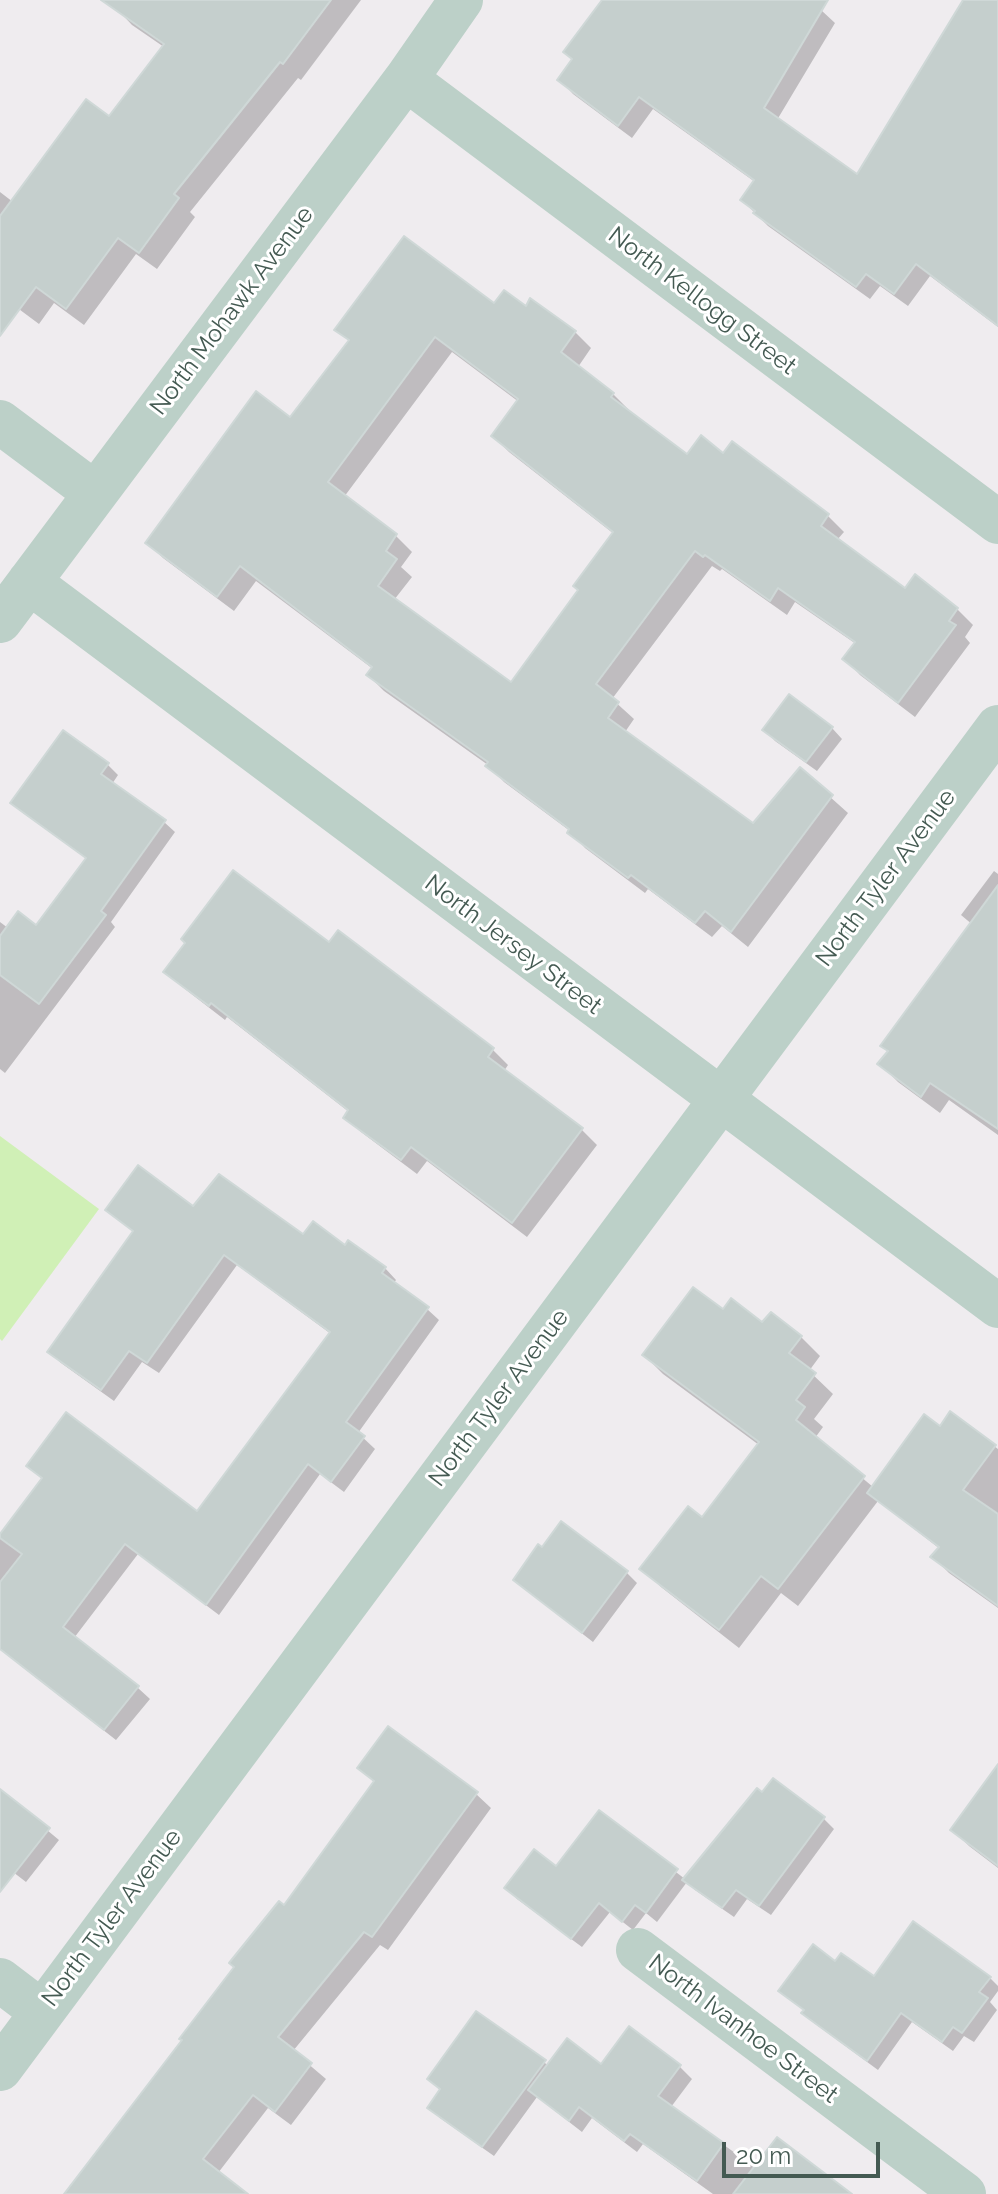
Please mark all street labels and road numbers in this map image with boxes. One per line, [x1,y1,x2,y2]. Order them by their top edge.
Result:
street label: North Mohawk Avenue [144,201,320,421]
street label: North Kellogg Street [602,221,802,381]
street label: North Tyler Avenue [810,784,962,972]
street label: North Jersey Street [419,869,607,1021]
street label: North Tyler Avenue [423,1304,575,1492]
street label: North Tyler Avenue [36,1824,188,2012]
street label: North Ivanhoe Street [643,1948,843,2110]

